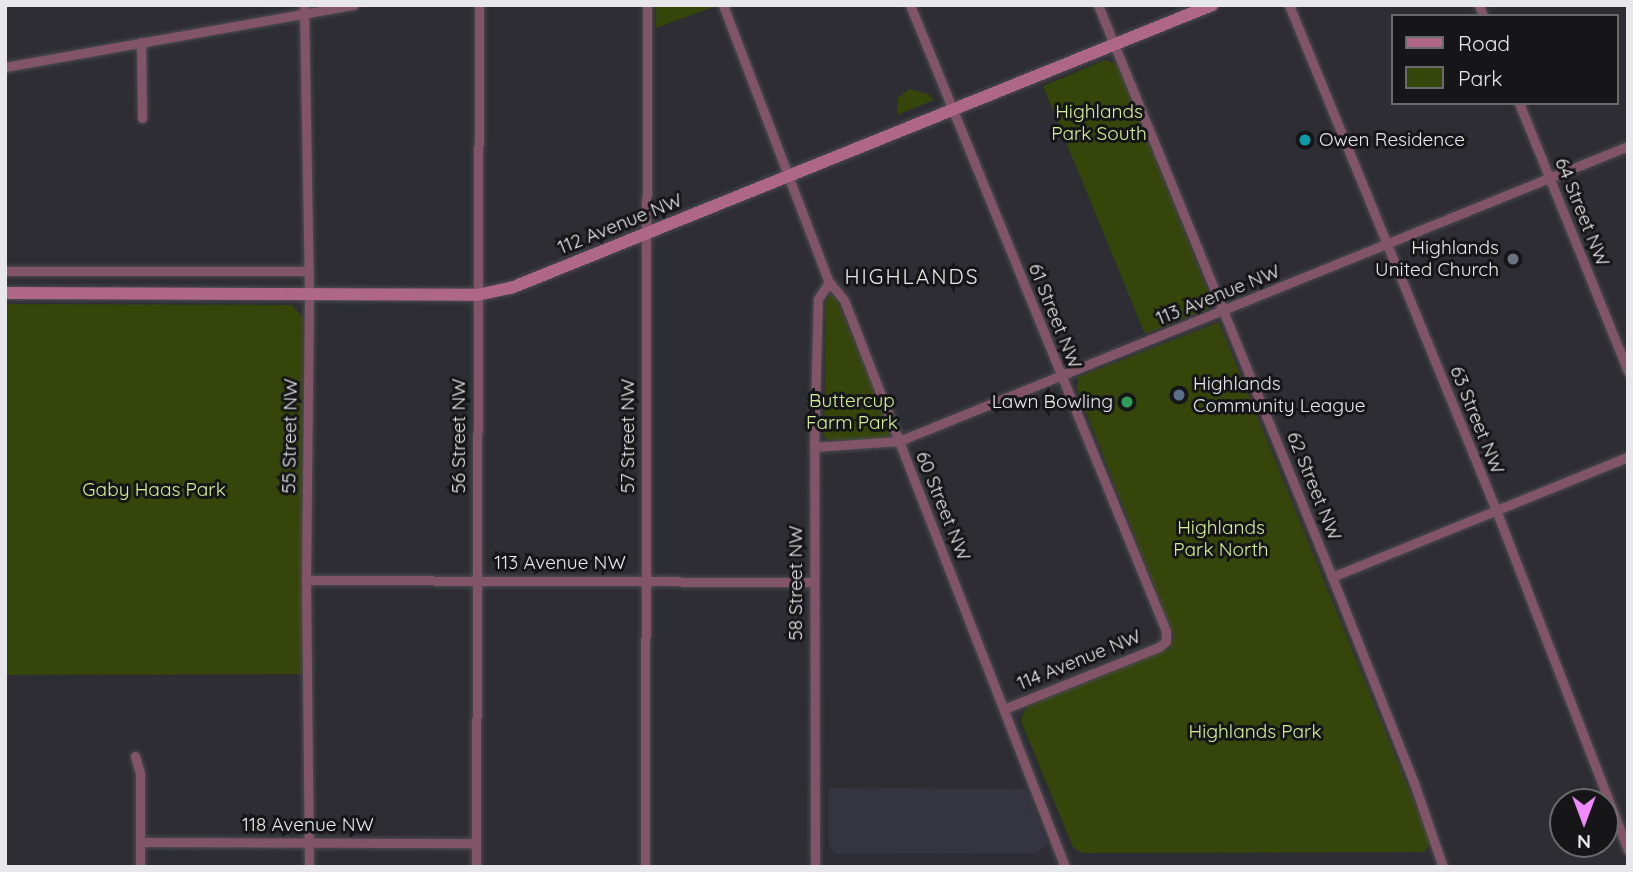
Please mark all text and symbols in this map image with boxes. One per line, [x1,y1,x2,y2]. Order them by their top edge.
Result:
legend [1392,14,1619,105]
text: Road [1458,30,1510,56]
text: Park [1458,65,1502,91]
park label: Highlands Park South [1051,101,1147,145]
place label: Owen Residence [1319,129,1465,151]
marker: Owen Residence [1297,132,1313,148]
street label: 64 Street NW [1550,154,1614,270]
street label: 112 Avenue NW [554,189,686,259]
place label: Highlands United Church [1375,237,1499,281]
marker: Highlands United Church [1505,251,1521,267]
street label: 61 Street NW [1024,260,1086,372]
street label: 113 Avenue NW [1153,260,1283,330]
district label: HIGHLANDS [846,263,978,289]
street label: 63 Street NW [1445,363,1509,477]
place label: Highlands Community League [1193,373,1366,417]
street label: 55 Street NW [278,378,302,494]
street label: 56 Street NW [448,378,470,494]
street label: 57 Street NW [617,379,639,493]
marker: Highlands Community League [1171,387,1187,403]
park label: Buttercup Farm Park [806,390,898,434]
place label: Lawn Bowling [992,391,1113,413]
marker: Lawn Bowling [1119,394,1135,410]
street label: 62 Street NW [1282,428,1346,544]
street label: 60 Street NW [911,448,975,564]
park label: Gaby Haas Park [82,479,226,501]
park label: Highlands Park North [1173,517,1269,561]
street label: 58 Street NW [785,525,807,641]
street label: 113 Avenue NW [494,552,626,574]
street label: 114 Avenue NW [1014,625,1144,695]
park label: Highlands Park [1188,721,1322,743]
north arrow [1549,788,1619,858]
street label: 118 Avenue NW [242,814,374,836]
text: N [1577,830,1591,854]

